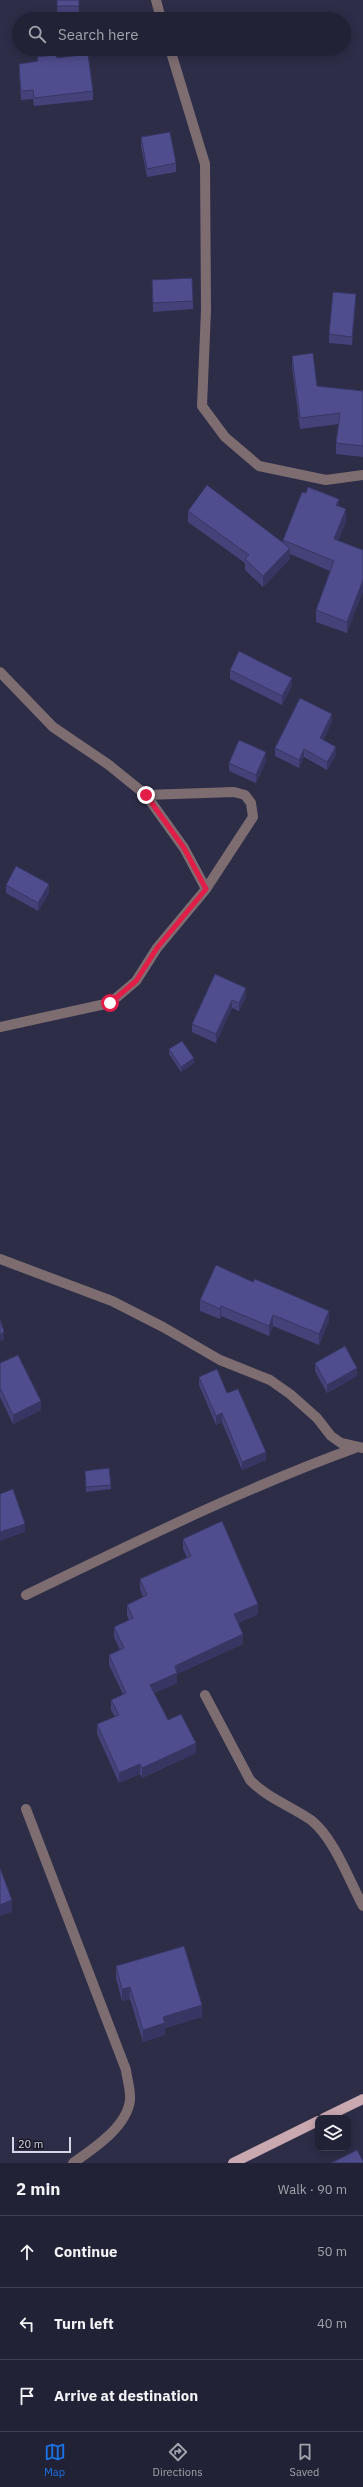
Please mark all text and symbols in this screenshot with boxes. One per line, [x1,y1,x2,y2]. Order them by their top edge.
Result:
search box [12,12,351,56]
icon: search [26,23,48,45]
text: Search here [58,25,138,44]
route end [137,786,155,804]
route start [101,994,119,1012]
map controls [315,2115,351,2151]
button: layers [315,2115,351,2151]
scale bar [12,2135,71,2154]
text: 20 m [18,2137,43,2151]
text: 2 min [16,2178,60,2200]
text: Walk · 90 m [278,2181,347,2198]
icon: ahead [16,2241,38,2263]
text: Continue [54,2242,118,2261]
text: 50 m [317,2243,347,2260]
icon: left [16,2313,38,2335]
text: Turn left [54,2314,114,2333]
text: 40 m [317,2315,347,2332]
icon: arrive [16,2385,38,2407]
text: Arrive at destination [54,2386,198,2405]
tab: Map [44,2441,66,2479]
tab: Directions [153,2441,203,2479]
tab: Saved [290,2441,319,2479]

